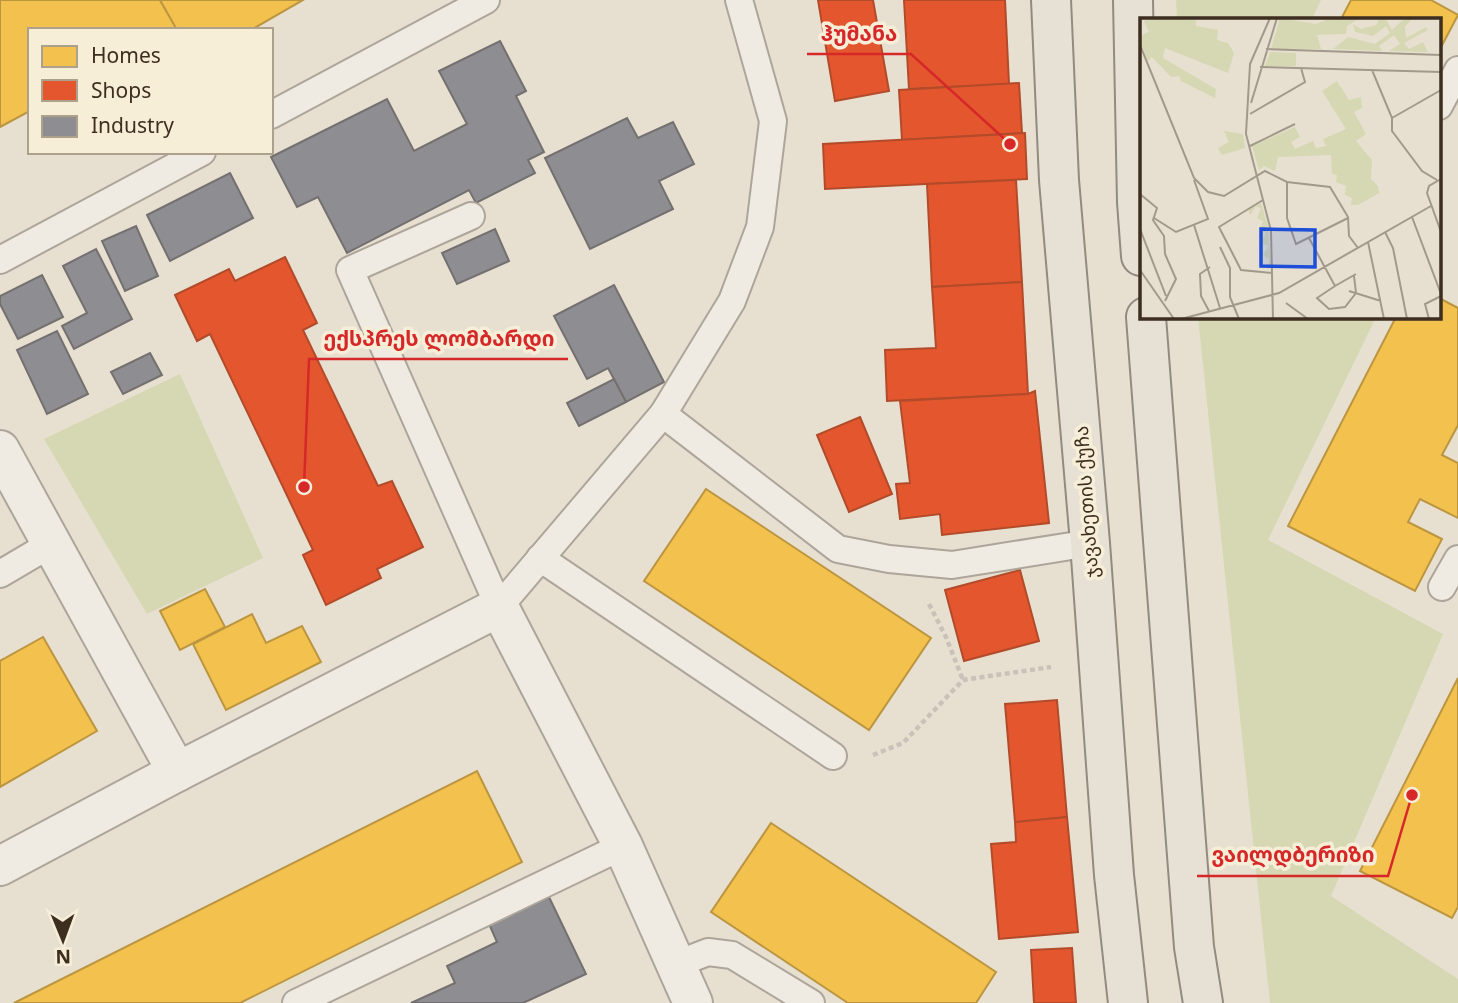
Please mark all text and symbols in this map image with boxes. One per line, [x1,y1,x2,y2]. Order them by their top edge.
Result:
callout: ჰუმანა [807,12,911,54]
inset map [1140,18,1440,318]
text: ჰუმანა [821,19,897,47]
legend [28,28,273,154]
text: Homes [91,41,161,69]
text: Shops [91,76,151,104]
text: Industry [91,111,174,139]
callout: ექსპრეს ლომბარდი [309,317,568,359]
text: ექსპრეს ლომბარდი [324,324,555,352]
street label: ჯავახეთის ქუჩა [1068,425,1104,579]
callout: ვაილდბერიზი [1197,834,1388,876]
text: ვაილდბერიზი [1212,840,1374,868]
north arrow [28,905,98,975]
text: N [55,944,71,970]

